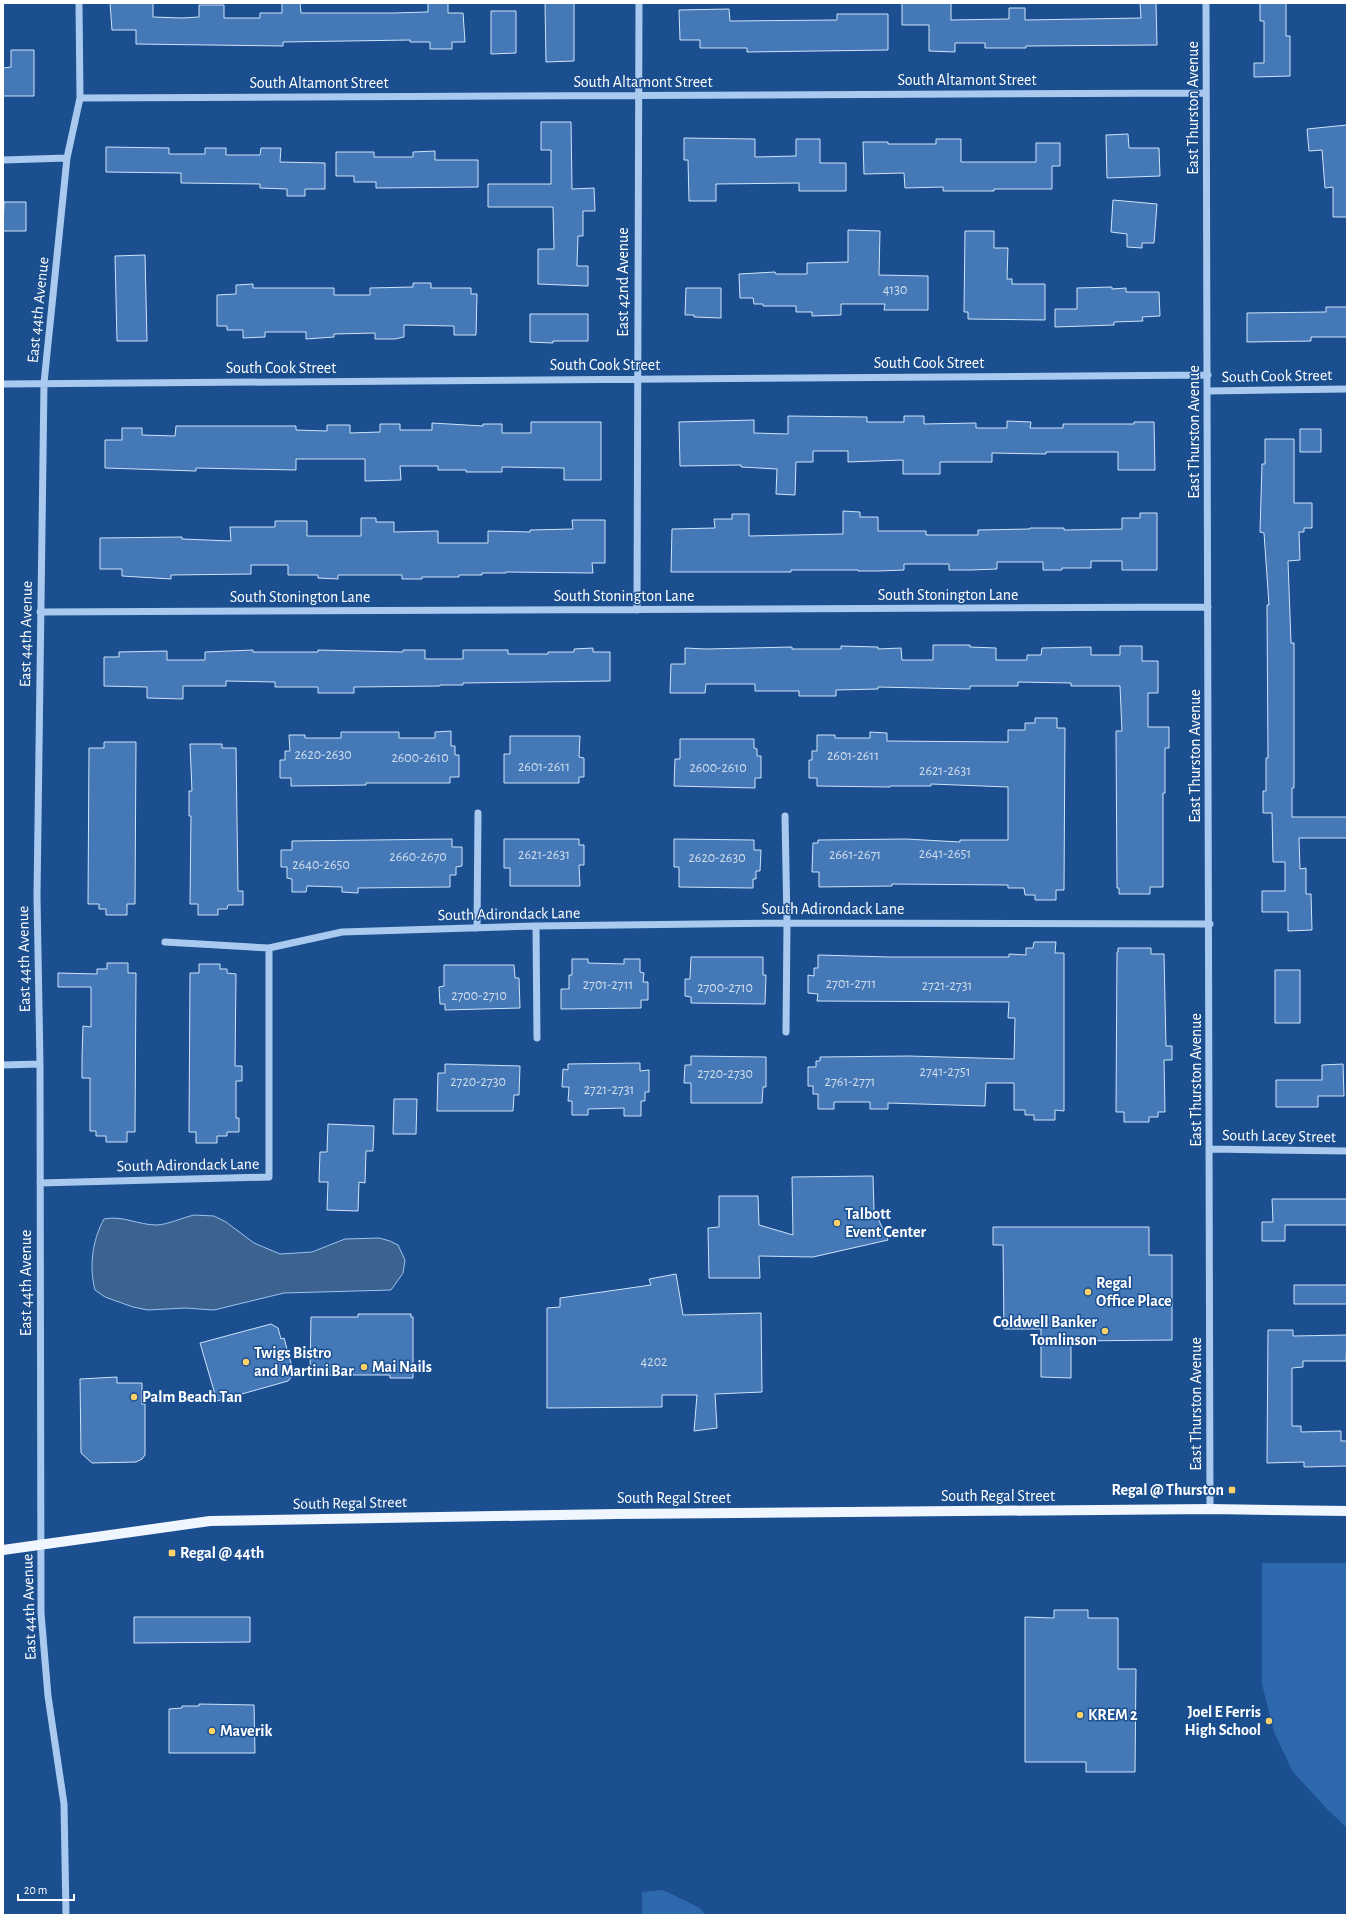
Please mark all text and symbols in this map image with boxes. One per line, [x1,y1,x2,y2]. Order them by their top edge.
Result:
street label: East Thurston Avenue [1185,41,1201,175]
street label: South Altamont Street [897,72,1037,88]
street label: South Altamont Street [573,74,713,90]
street label: South Altamont Street [249,75,389,91]
street label: East 42nd Avenue [615,227,631,337]
street label: East 44th Avenue [24,256,52,364]
house number: 4130 [883,283,907,297]
street label: South Cook Street [874,355,984,371]
street label: South Cook Street [550,357,660,373]
street label: South Cook Street [226,360,336,376]
street label: East Thurston Avenue [1186,365,1202,499]
street label: South Cook Street [1222,367,1332,385]
street label: East 44th Avenue [17,581,35,687]
street label: South Stonington Lane [878,587,1018,603]
street label: South Stonington Lane [554,588,694,604]
street label: South Stonington Lane [230,589,370,605]
street label: East Thurston Avenue [1187,689,1203,823]
house number: 2620-2630 [294,748,352,762]
house number: 2601-2611 [827,749,879,763]
house number: 2600-2610 [391,751,449,765]
house number: 2601-2611 [518,760,570,774]
house number: 2600-2610 [689,761,747,775]
house number: 2621-2631 [919,764,971,778]
house number: 2641-2651 [919,847,971,861]
house number: 2621-2631 [518,848,570,862]
house number: 2661-2671 [829,848,881,862]
house number: 2660-2670 [389,850,447,864]
house number: 2620-2630 [688,851,746,865]
house number: 2640-2650 [292,858,350,872]
street label: South Adirondack Lane [762,901,904,917]
street label: South Adirondack Lane [437,905,581,923]
street label: East 44th Avenue [15,906,33,1012]
house number: 2701-2711 [826,977,876,991]
house number: 2701-2711 [583,978,633,992]
house number: 2721-2731 [922,979,972,993]
house number: 2700-2710 [697,981,753,995]
house number: 2700-2710 [451,989,507,1003]
street label: East Thurston Avenue [1188,1013,1204,1147]
house number: 2741-2751 [920,1065,970,1079]
house number: 2720-2730 [697,1067,753,1081]
house number: 2720-2730 [450,1075,506,1089]
house number: 2761-2771 [825,1075,875,1089]
house number: 2721-2731 [584,1083,634,1097]
street label: South Lacey Street [1222,1127,1336,1146]
street label: South Adirondack Lane [116,1156,260,1174]
place label: Talbott Event Center [845,1206,926,1240]
marker: Talbott Event Center [832,1218,842,1228]
street label: East 44th Avenue [18,1230,34,1336]
place label: Regal Office Place [1096,1275,1172,1309]
marker: Regal Office Place [1083,1287,1093,1297]
place label: Coldwell Banker Tomlinson [993,1314,1097,1348]
marker: Coldwell Banker Tomlinson [1100,1326,1110,1336]
street label: East Thurston Avenue [1188,1337,1204,1471]
place label: Twigs Bistro and Martini Bar [254,1345,354,1379]
house number: 4202 [641,1355,667,1369]
marker: Twigs Bistro and Martini Bar [241,1357,251,1367]
place label: Mai Nails [372,1359,432,1375]
marker: Mai Nails [359,1362,369,1372]
place label: Palm Beach Tan [142,1389,242,1405]
marker: Palm Beach Tan [129,1392,139,1402]
place label: Regal @ Thurston [1111,1482,1224,1498]
marker: Regal @ Thurston [1227,1485,1237,1495]
street label: South Regal Street [941,1488,1055,1504]
street label: South Regal Street [617,1490,731,1506]
street label: South Regal Street [293,1494,407,1512]
place label: Regal @ 44th [180,1545,264,1561]
marker: Regal @ 44th [167,1548,177,1558]
street label: East 44th Avenue [19,1553,39,1661]
place label: Joel E Ferris High School [1184,1704,1261,1738]
place label: KREM 2 [1088,1707,1138,1723]
marker: KREM 2 [1075,1710,1085,1720]
marker: Joel E Ferris High School [1264,1716,1274,1726]
place label: Maverik [220,1723,272,1739]
marker: Maverik [207,1726,217,1736]
scale bar [18,1876,74,1902]
text: 20 m [24,1884,47,1896]

